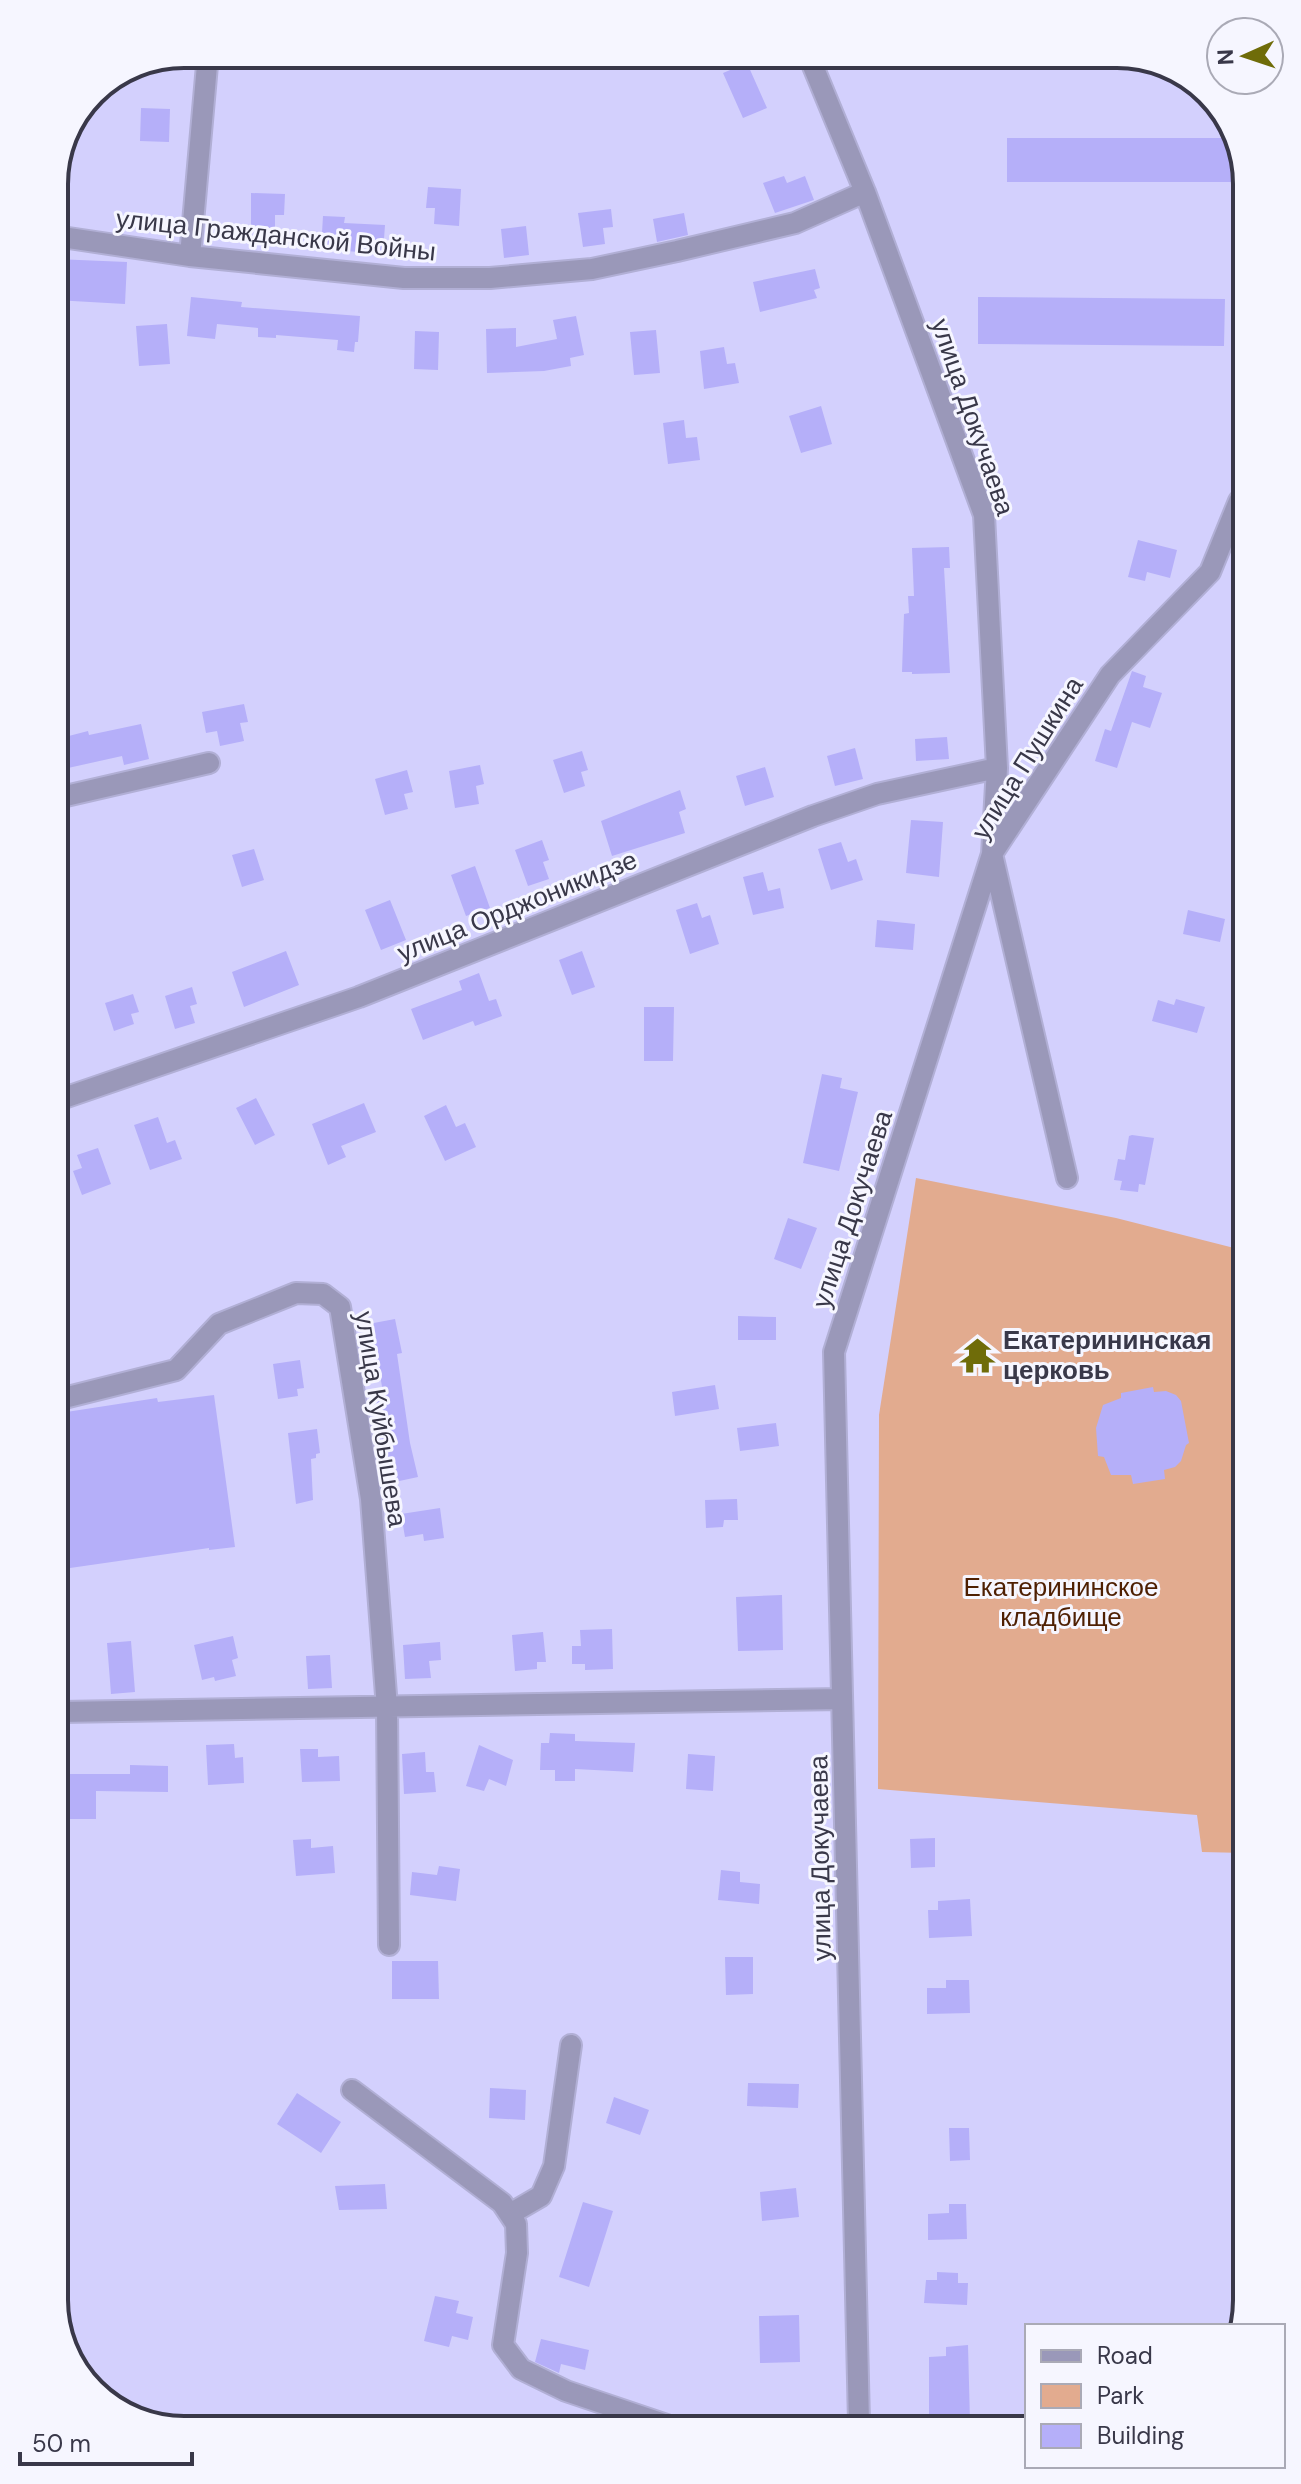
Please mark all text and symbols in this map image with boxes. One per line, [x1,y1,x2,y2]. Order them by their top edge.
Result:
north arrow [1205,16,1285,96]
text: N [1211,48,1240,66]
street label: улица Гражданской Войны [114,201,438,269]
street label: улица Докучаева [923,314,1023,520]
street label: улица Пушкина [963,670,1091,846]
street label: улица Орджоникидзе [392,842,642,970]
street label: улица Докучаева [804,1105,900,1312]
street label: улица Куйбышева [347,1309,415,1530]
place label: Екатерининская церковь [1003,1323,1211,1387]
temple icon: Екатерининская церковь [958,1336,996,1374]
park label: Екатерининское кладбище [963,1570,1159,1634]
street label: улица Докучаева [801,1754,839,1961]
legend [1025,2324,1285,2468]
text: Road [1097,2340,1153,2371]
text: Park [1097,2380,1144,2411]
scale bar [20,2416,192,2466]
text: Building [1097,2420,1184,2451]
text: 50 m [32,2428,91,2459]

